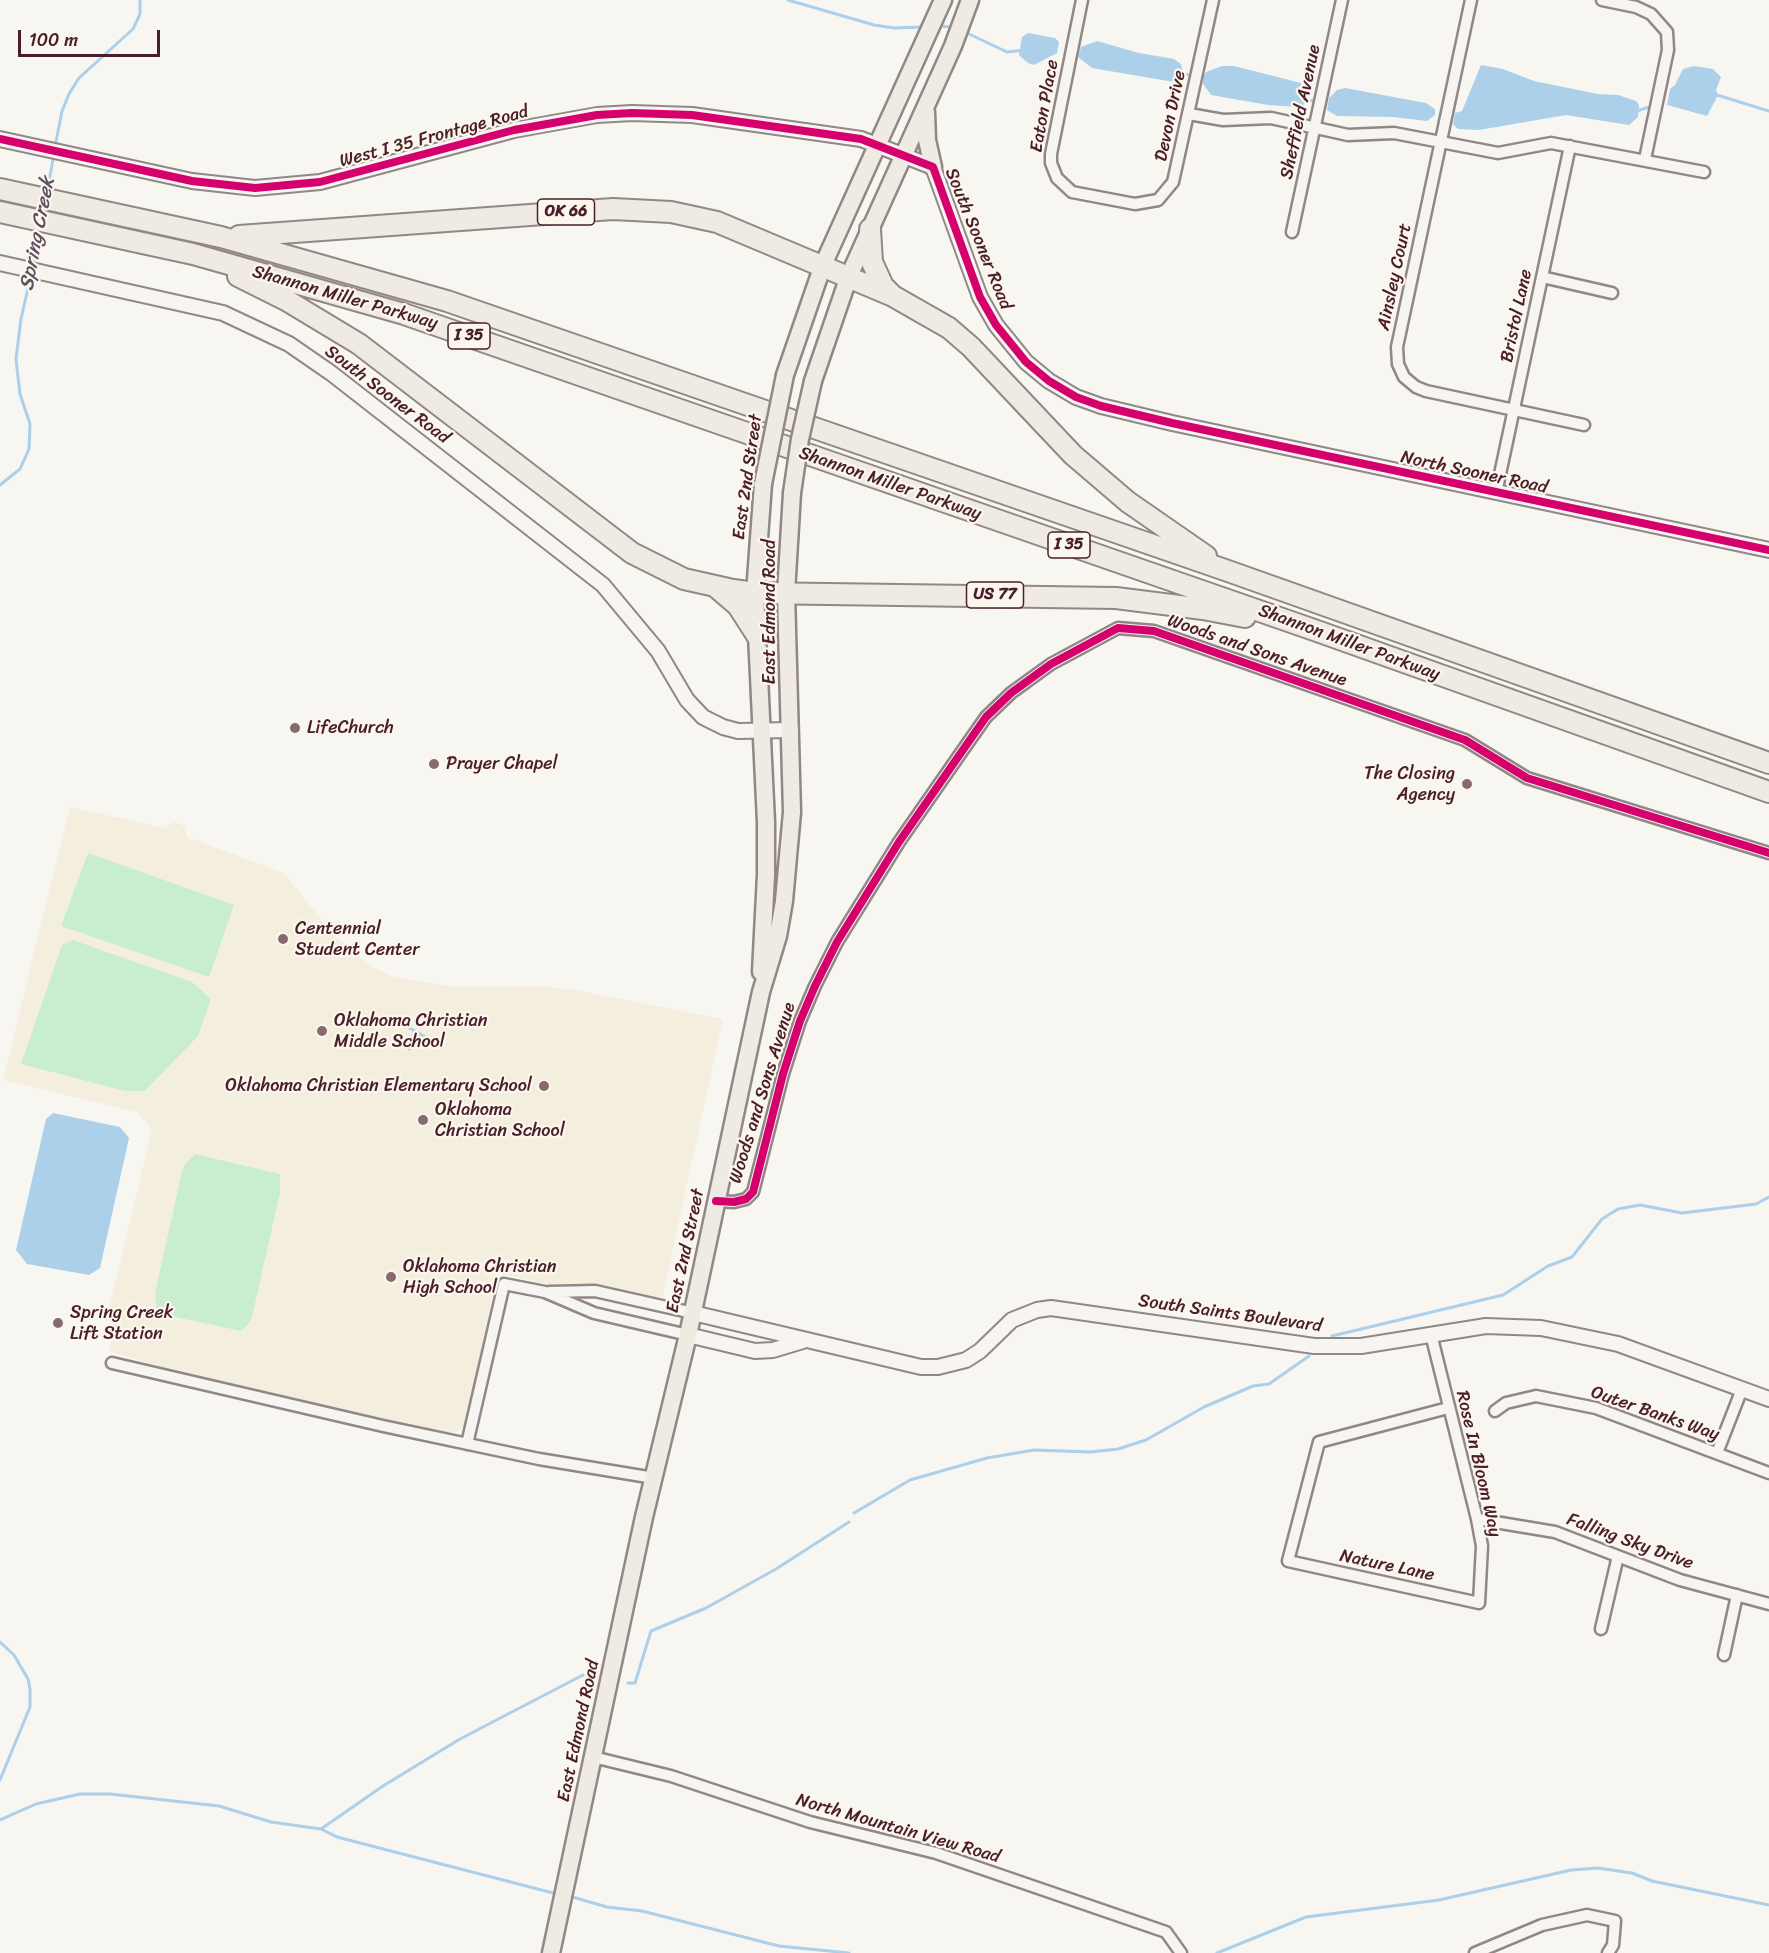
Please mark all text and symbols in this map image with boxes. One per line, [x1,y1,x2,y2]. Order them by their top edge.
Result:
scale bar [21,18,164,56]
text: 100 m [29,24,78,56]
street label: Sheffield Avenue [1276,43,1326,181]
street label: Eaton Place [1026,58,1064,154]
street label: Devon Drive [1151,68,1191,164]
street label: West I 35 Frontage Road [337,101,531,173]
street label: South Sooner Road [940,165,1016,313]
water label: Spring Creek [15,175,61,293]
road number: OK 66 [538,199,594,225]
street label: Ainsley Court [1373,222,1417,332]
street label: Shannon Miller Parkway [250,261,440,335]
street label: Bristol Lane [1497,268,1537,364]
road number: I 35 [448,323,490,349]
street label: South Sooner Road [320,341,454,449]
street label: East 2nd Street [729,413,767,541]
street label: Shannon Miller Parkway [796,443,984,525]
street label: North Sooner Road [1399,447,1549,499]
road number: I 35 [1048,532,1090,558]
street label: East Edmond Road [759,540,781,684]
road number: US 77 [966,582,1024,608]
street label: Shannon Miller Parkway [1255,600,1443,686]
street label: Woods and Sons Avenue [1165,610,1349,692]
place label: LifeChurch [307,717,394,739]
marker: LifeChurch [288,721,302,735]
place label: Prayer Chapel [446,753,558,775]
marker: Prayer Chapel [427,757,441,771]
place label: The Closing Agency [1364,763,1455,806]
marker: The Closing Agency [1460,777,1474,791]
place label: Centennial Student Center [295,918,420,960]
marker: Centennial Student Center [276,932,290,946]
street label: Woods and Sons Avenue [725,1000,801,1186]
place label: Oklahoma Christian Middle School [334,1010,487,1052]
marker: Oklahoma Christian Middle School [315,1024,329,1038]
place label: Oklahoma Christian Elementary School [225,1075,532,1097]
marker: Oklahoma Christian Elementary School [537,1079,551,1093]
place label: Oklahoma Christian School [435,1099,565,1142]
marker: Oklahoma Christian School [416,1113,430,1127]
street label: East 2nd Street [662,1187,710,1315]
place label: Oklahoma Christian High School [403,1256,556,1298]
marker: Oklahoma Christian High School [384,1270,398,1284]
street label: South Saints Boulevard [1137,1290,1323,1338]
place label: Spring Creek Lift Station [70,1302,173,1344]
marker: Spring Creek Lift Station [51,1316,65,1330]
street label: Outer Banks Way [1588,1382,1722,1446]
street label: Rose In Bloom Way [1451,1389,1505,1539]
street label: Falling Sky Drive [1564,1509,1696,1575]
street label: Nature Lane [1338,1545,1436,1587]
street label: East Edmond Road [553,1658,605,1804]
street label: North Mountain View Road [794,1790,1002,1868]

